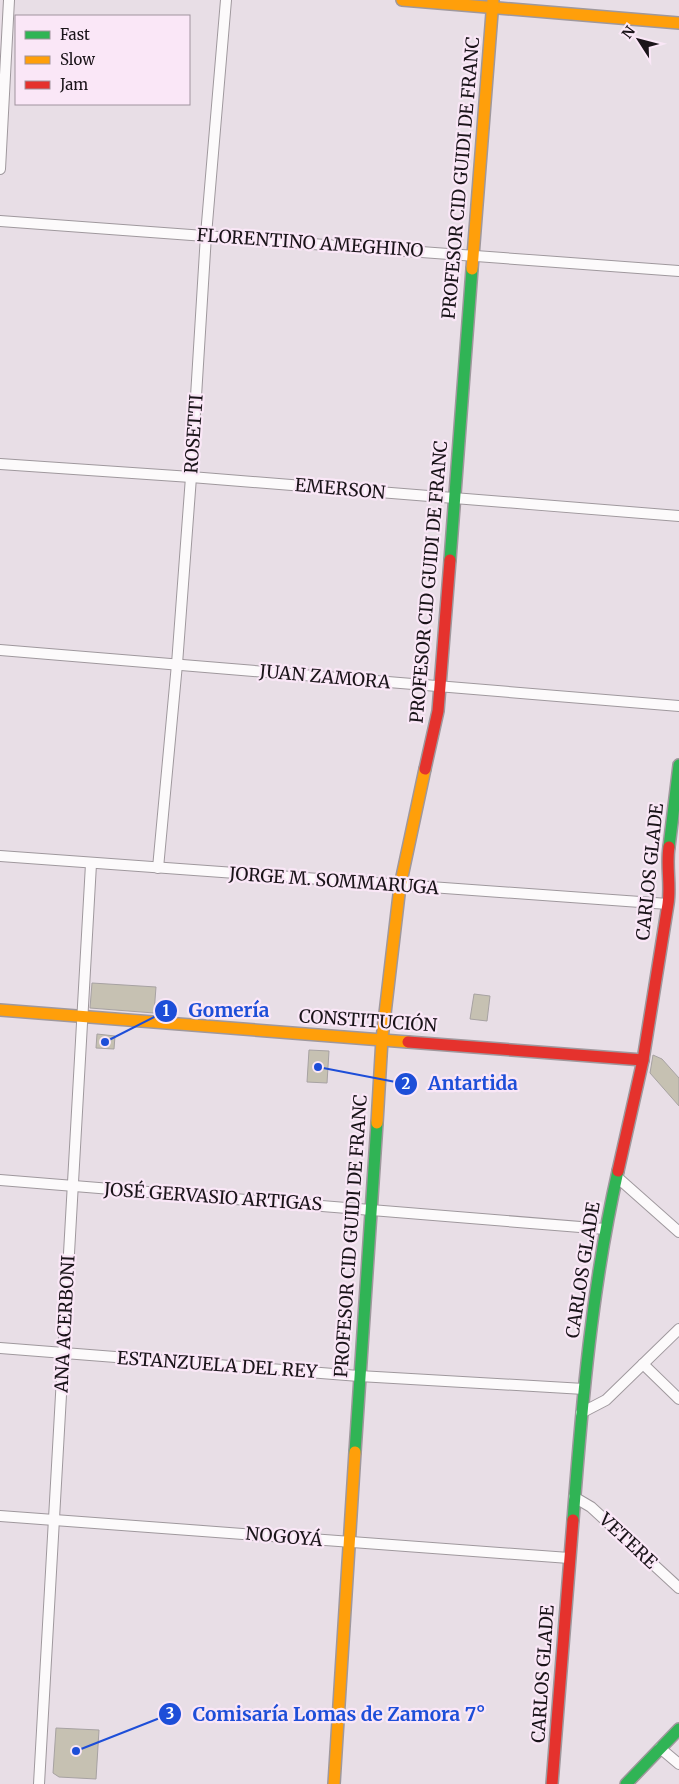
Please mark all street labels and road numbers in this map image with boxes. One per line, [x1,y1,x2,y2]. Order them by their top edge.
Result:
street label: PROFESOR CID GUIDI DE FRANC [437,35,484,320]
street label: FLORENTINO AMEGHINO [196,223,424,262]
street label: ROSETTI [179,394,208,474]
street label: PROFESOR CID GUIDI DE FRANC [405,439,452,724]
street label: EMERSON [294,473,386,504]
street label: JUAN ZAMORA [258,659,392,694]
street label: CARLOS GLADE [631,802,668,942]
street label: JORGE M. SOMMARUGA [227,862,440,899]
street label: CONSTITUCIÓN [298,1004,438,1037]
street label: PROFESOR CID GUIDI DE FRANC [329,1093,372,1378]
street label: JOSÉ GERVASIO ARTIGAS [102,1177,323,1216]
street label: CARLOS GLADE [560,1200,605,1340]
street label: ANA ACERBONI [49,1255,80,1394]
street label: ESTANZUELA DEL REY [116,1346,318,1383]
street label: VETERE [594,1507,663,1574]
street label: NOGOYÁ [245,1522,324,1551]
street label: CARLOS GLADE [526,1604,559,1743]

